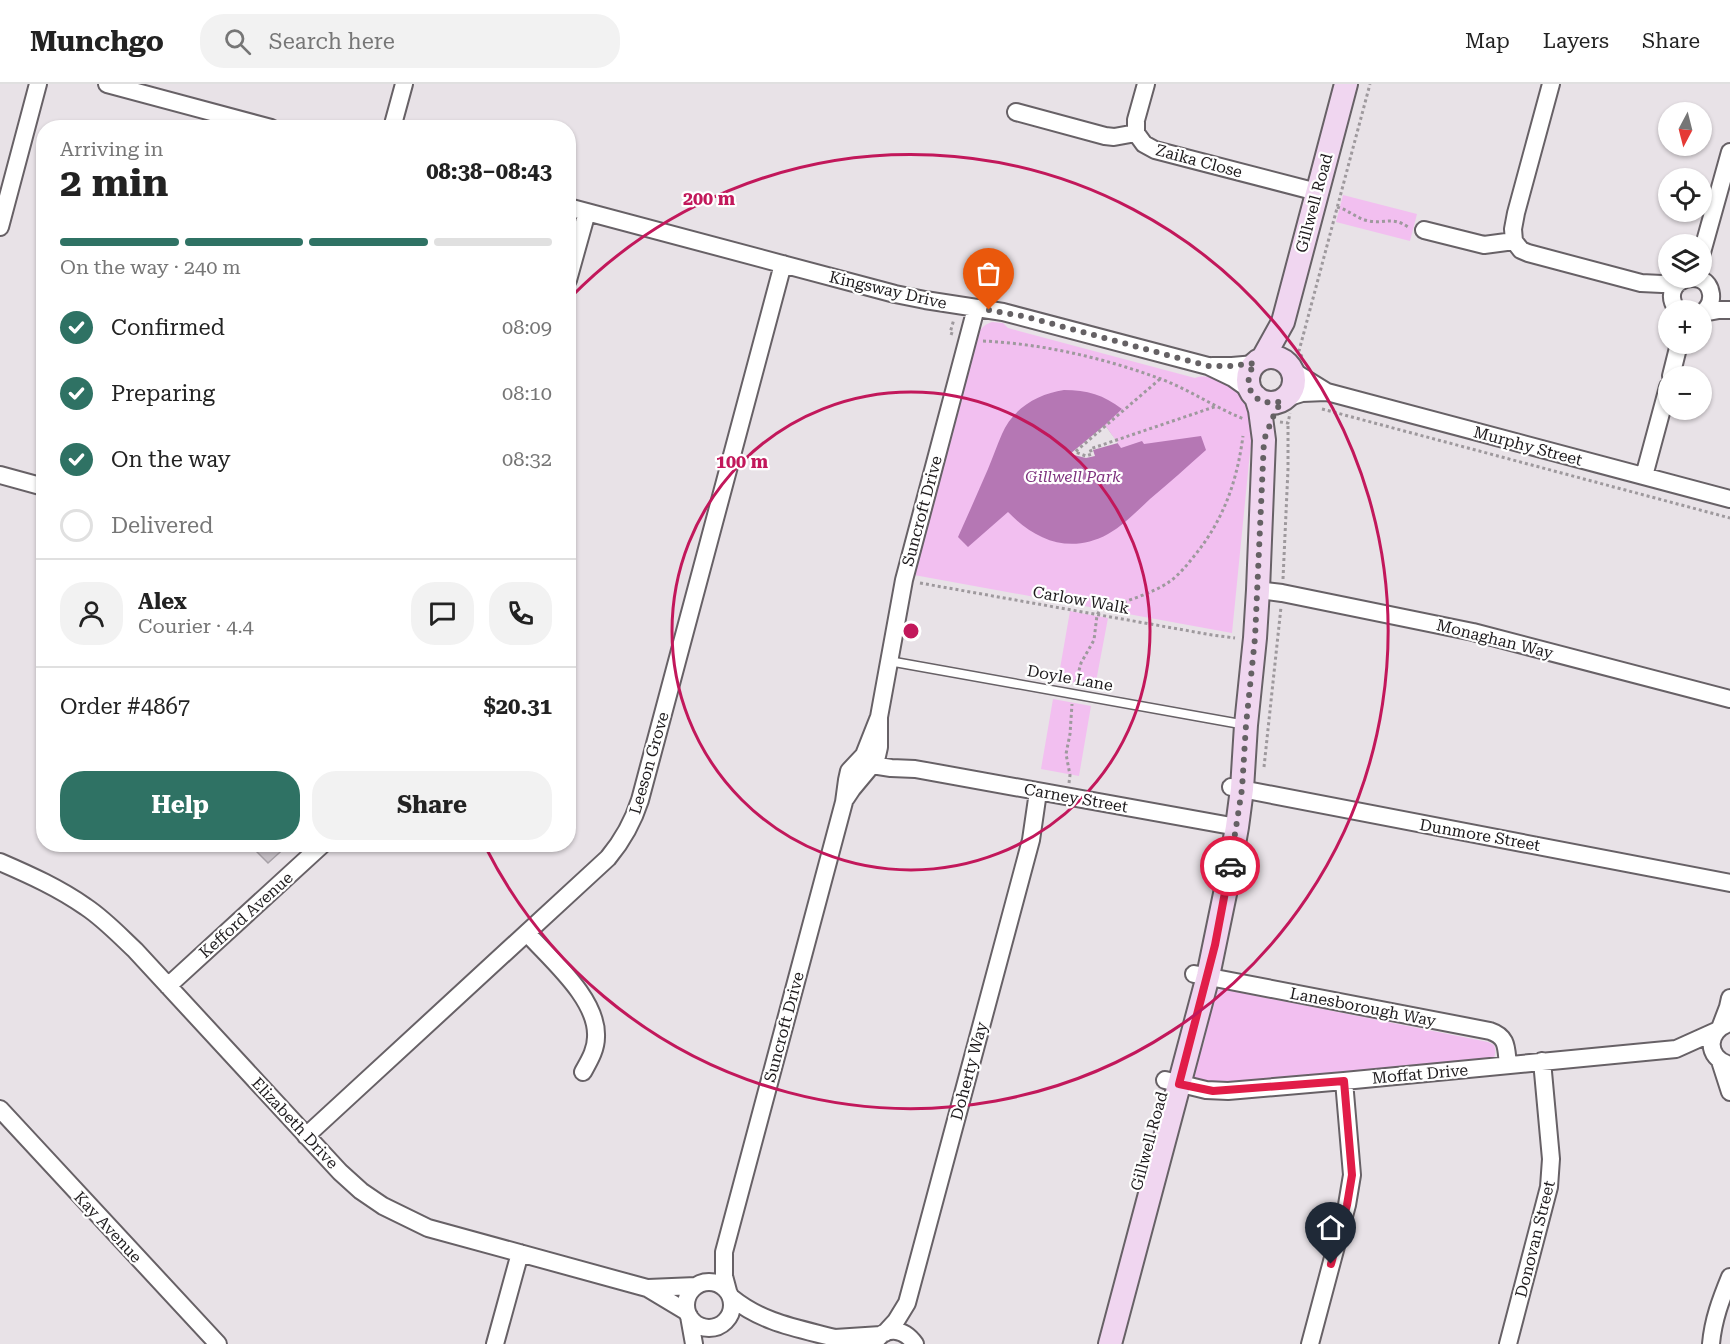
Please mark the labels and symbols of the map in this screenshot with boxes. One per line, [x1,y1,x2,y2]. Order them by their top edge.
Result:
north arrow [1658,102,1712,156]
street label: Zaika Close [1154,140,1245,182]
street label: Gillwell Road [1292,151,1336,255]
text: 200 m [683,188,736,209]
pin [963,248,1014,310]
street label: Kingsway Drive [827,267,949,313]
street label: Murphy Street [1472,422,1584,470]
text: 100 m [716,451,769,472]
street label: Suncroft Drive [898,453,946,568]
park label: Gillwell Park [1025,467,1121,486]
street label: Carlow Walk [1031,582,1131,618]
street label: Monaghan Way [1435,615,1556,663]
centre of rings [901,621,921,641]
street label: Doyle Lane [1025,661,1115,695]
street label: Leeson Grove [625,709,673,816]
street label: Carney Street [1023,780,1129,816]
street label: Dunmore Street [1418,815,1542,855]
courier [1200,836,1260,896]
street label: Kefford Avenue [195,868,297,962]
street label: Suncroft Drive [760,969,808,1084]
street label: Lanesborough Way [1288,983,1438,1031]
street label: Doherty Way [947,1019,991,1122]
street label: Moffat Drive [1371,1060,1469,1088]
street label: Elizabeth Drive [248,1073,342,1173]
street label: Gillwell Road [1127,1089,1171,1193]
street label: Donovan Street [1511,1178,1559,1300]
street label: Kay Avenue [70,1187,146,1267]
pin [1305,1202,1356,1264]

